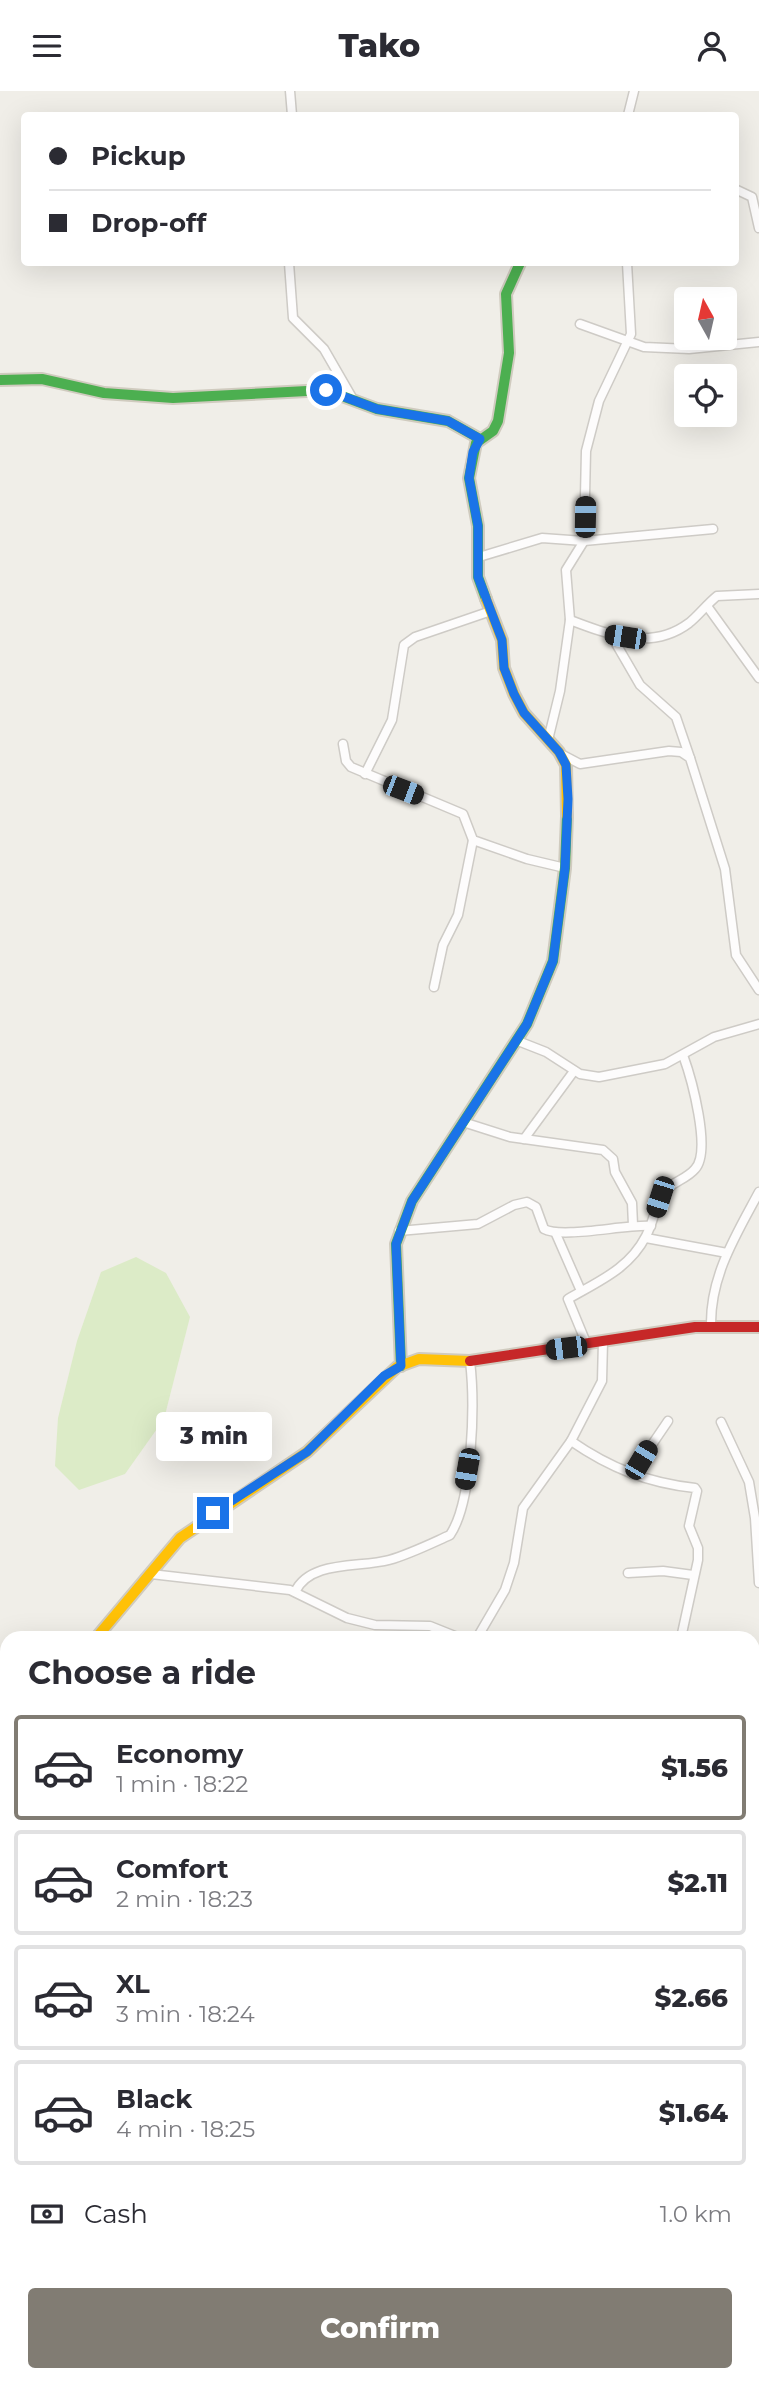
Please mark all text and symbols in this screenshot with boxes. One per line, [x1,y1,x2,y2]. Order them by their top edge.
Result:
text: Tako [339,26,420,65]
icon: menu [28,27,66,65]
icon: person [693,27,731,65]
text: Pickup [91,140,186,172]
text: Drop-off [91,207,206,239]
north arrow [674,287,737,350]
map controls [674,287,737,427]
button: locate [674,364,737,427]
route start [310,374,342,406]
car [575,496,596,538]
car [603,623,648,651]
car [380,773,427,807]
car [644,1174,677,1220]
car [544,1335,589,1361]
callout: 3 min [155,1411,271,1461]
text: 3 min [180,1422,248,1450]
car [622,1437,661,1483]
car [454,1446,481,1492]
route end [197,1497,229,1529]
text: Choose a ride [28,1653,256,1692]
icon: car [32,1736,95,1799]
text: Economy [116,1738,243,1770]
text: $1.56 [661,1752,728,1784]
text: 1 min · 18:22 [116,1770,248,1798]
icon: car [32,1851,95,1914]
text: Comfort [116,1853,228,1885]
text: $2.11 [667,1867,728,1899]
text: 2 min · 18:23 [116,1885,253,1913]
icon: car [32,1966,95,2029]
text: XL [116,1968,150,2000]
text: $2.66 [655,1982,728,2014]
text: 3 min · 18:24 [116,2000,255,2028]
icon: car [32,2081,95,2144]
text: Black [116,2083,192,2115]
text: $1.64 [659,2097,728,2129]
text: 4 min · 18:25 [116,2115,255,2143]
icon: cash [28,2195,66,2233]
text: Cash [84,2198,148,2230]
text: 1.0 km [660,2200,732,2228]
button: Confirm [28,2288,732,2368]

